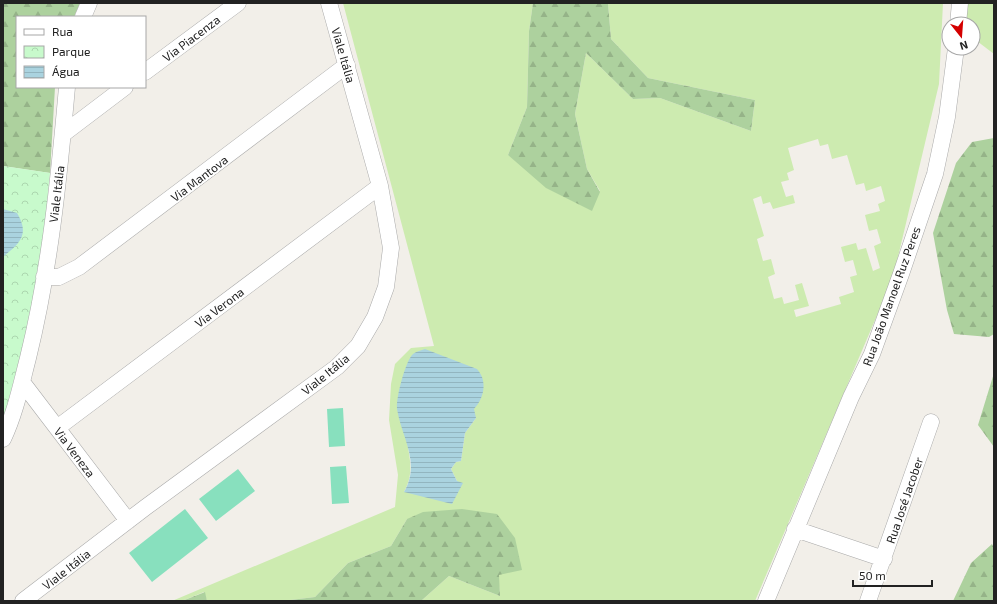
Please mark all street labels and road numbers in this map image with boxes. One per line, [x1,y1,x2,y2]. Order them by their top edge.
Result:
street label: Via Piacenza [160,12,222,64]
street label: Viale Itália [329,26,359,84]
street label: Via Mantova [168,152,230,204]
street label: Viale Itália [46,165,66,223]
street label: Rua João Manoel Ruz Peres [859,224,923,368]
street label: Via Verona [192,284,246,330]
street label: Viale Itália [298,351,352,397]
street label: Via Veneza [52,424,98,480]
street label: Rua José Jacober [883,455,925,545]
street label: Viale Itália [39,546,93,592]

